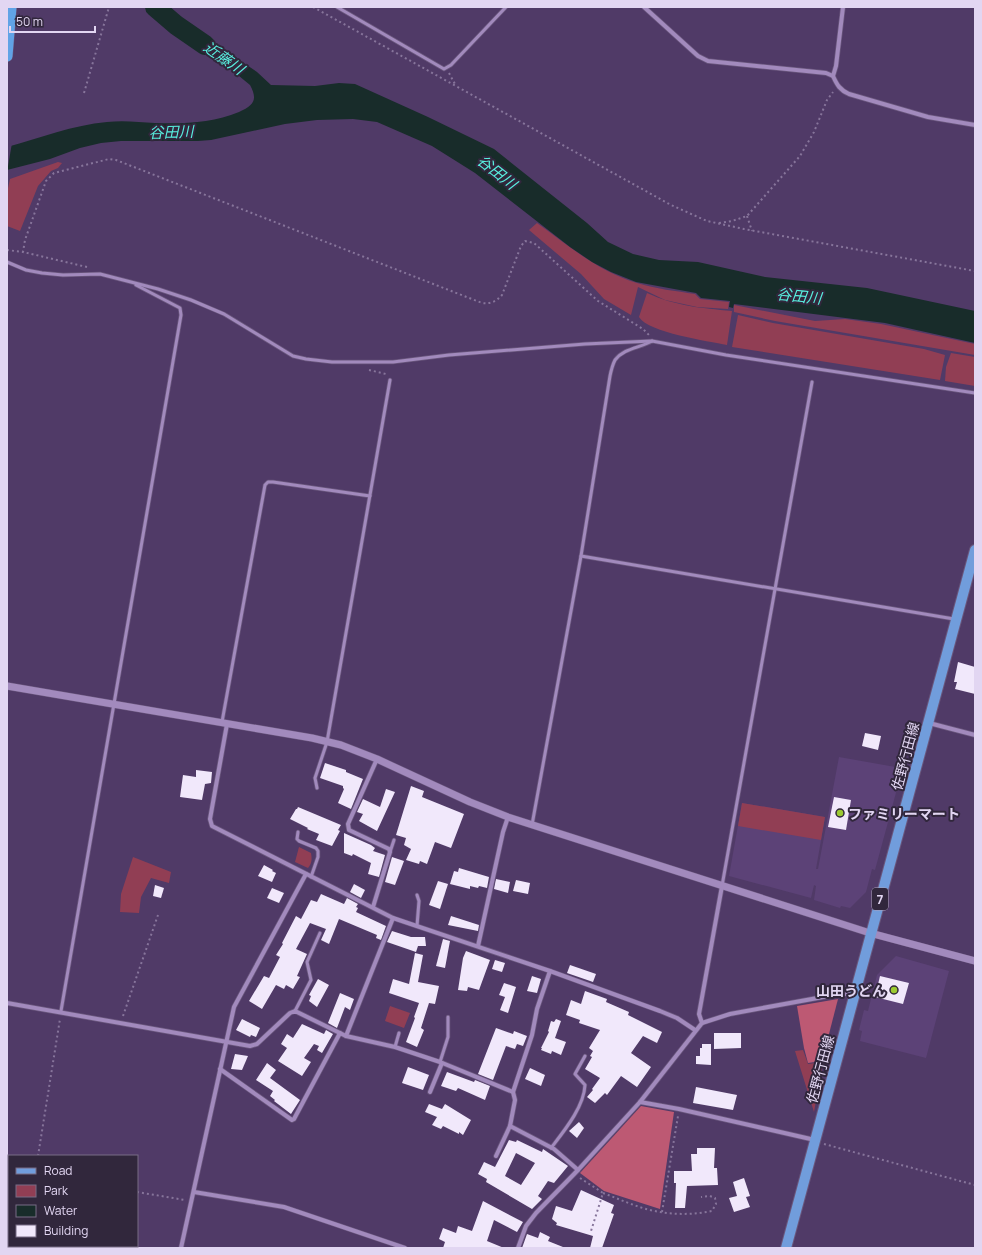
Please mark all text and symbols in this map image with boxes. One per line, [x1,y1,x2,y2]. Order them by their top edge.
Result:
scale bar [10,8,95,34]
text: 50 m [16,13,43,30]
water label: 近藤川 [200,36,250,81]
water label: 谷田川 [148,121,196,143]
water label: 谷田川 [473,150,523,195]
water label: 谷田川 [776,283,824,309]
street label: 佐野行田線 [887,720,923,792]
place label: ファミリーマート [848,804,960,823]
marker: ファミリーマート [835,808,845,818]
road number: 7 [872,888,888,910]
place label: 山田うどん [816,981,886,1000]
marker: 山田うどん [889,985,899,995]
street label: 佐野行田線 [802,1033,838,1105]
legend [8,1155,138,1247]
text: Road [44,1162,72,1179]
text: Park [44,1182,69,1199]
text: Water [44,1202,78,1219]
text: Building [44,1222,88,1239]

